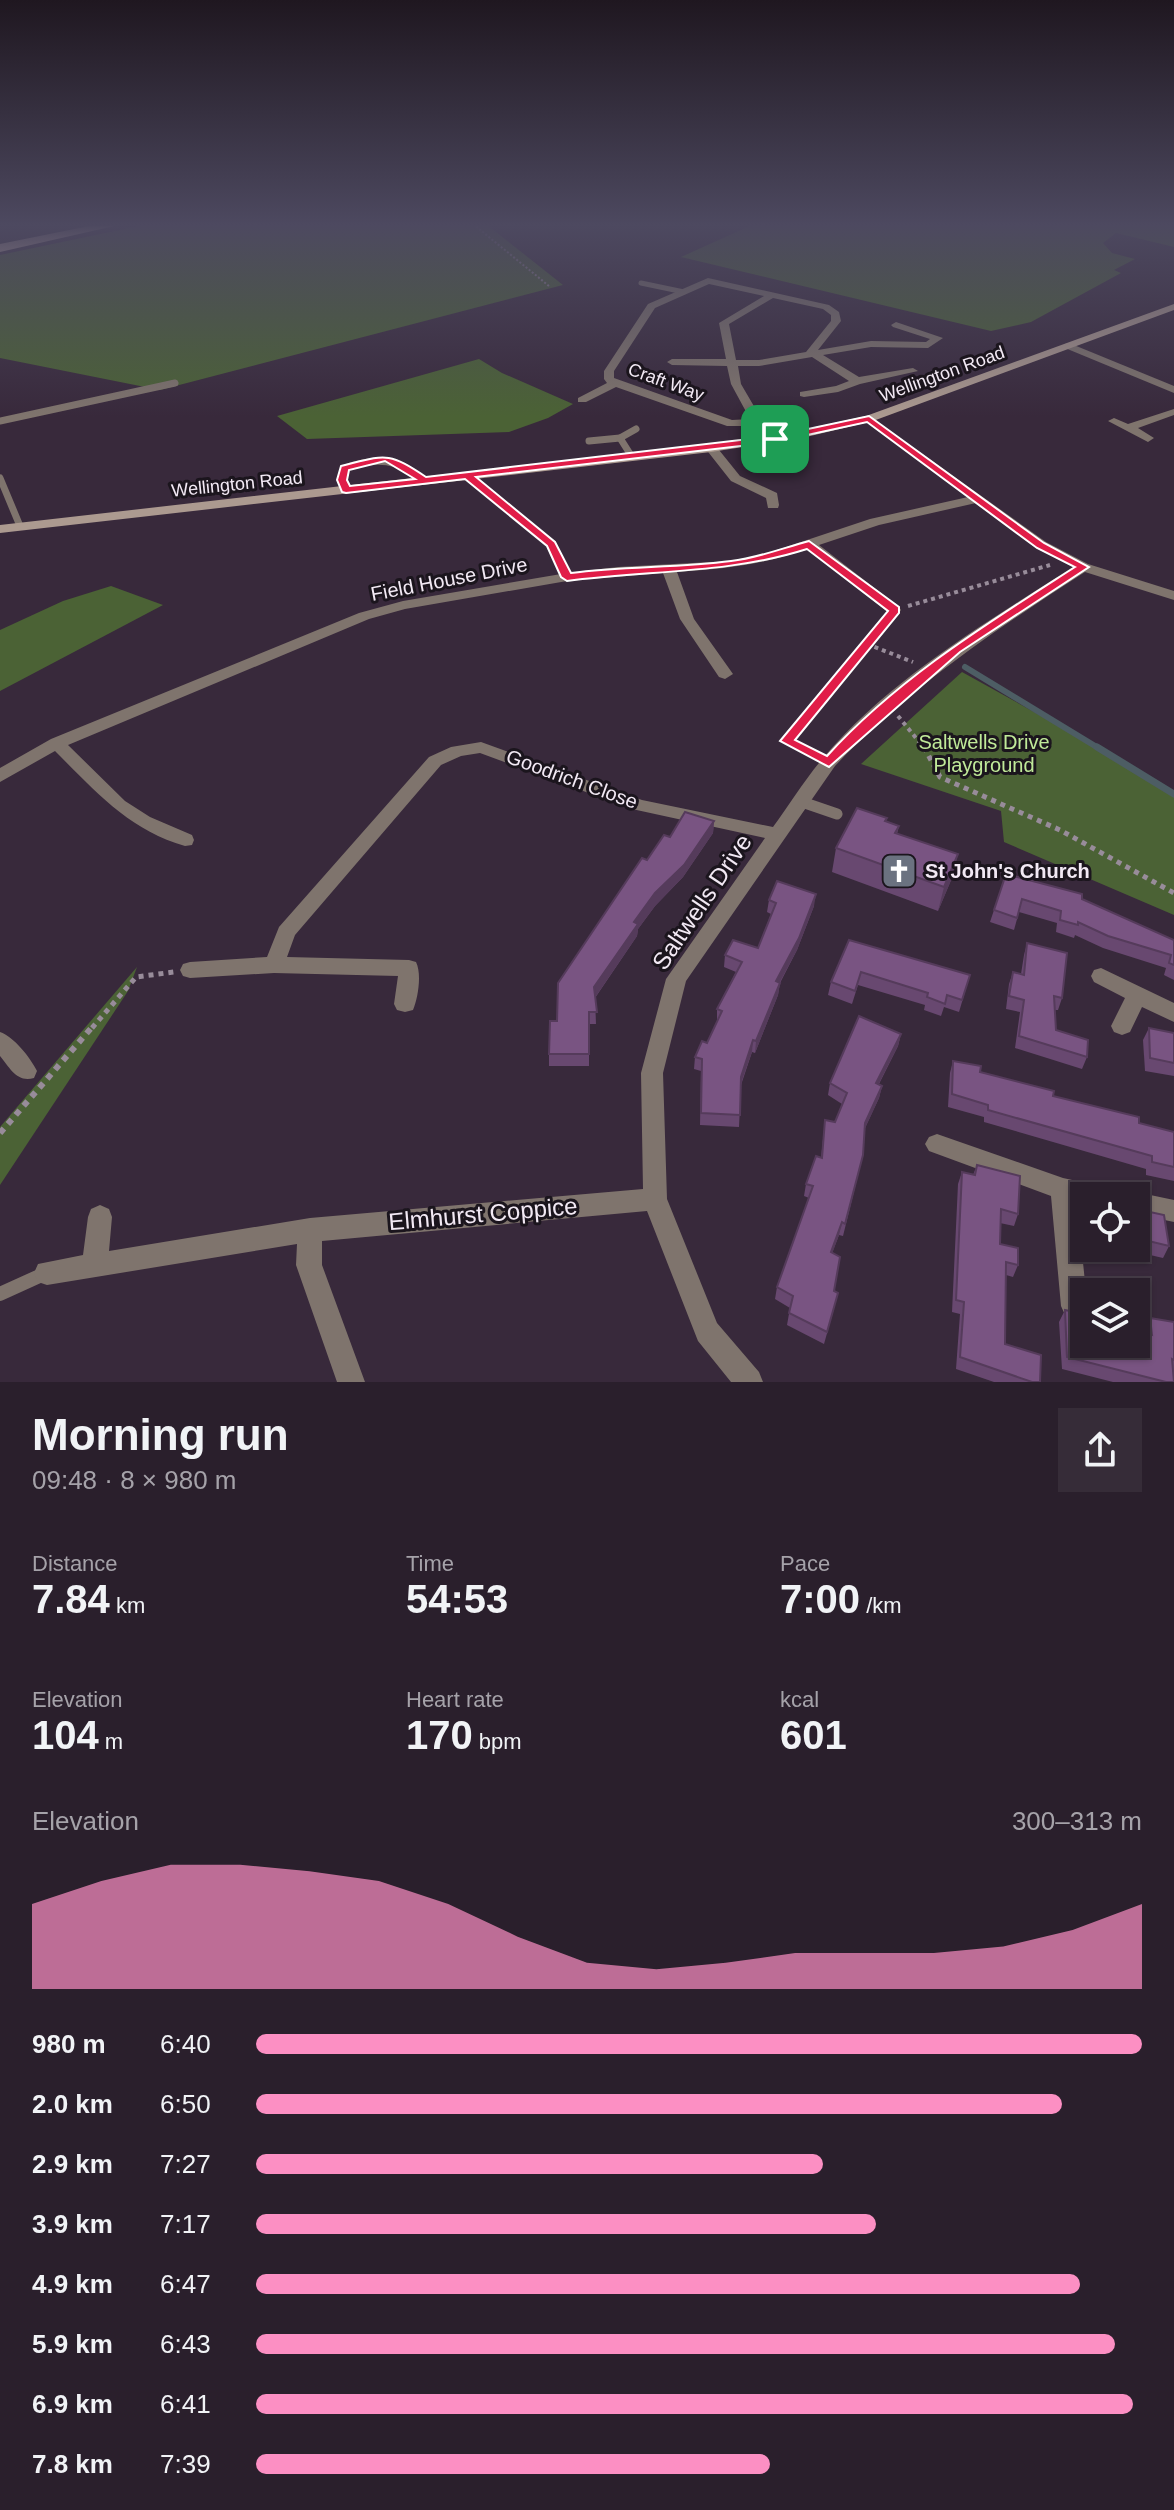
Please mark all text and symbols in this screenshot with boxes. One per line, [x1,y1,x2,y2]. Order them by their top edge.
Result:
street label: Wellington Road [877,342,1007,406]
street label: Craft Way [625,359,707,405]
pin [741,405,809,473]
icon: arrive [753,417,797,461]
street label: Wellington Road [170,467,304,501]
street label: Field House Drive [369,553,529,605]
park label: Saltwells Drive Playground [918,731,1050,776]
street label: Goodrich Close [503,745,641,813]
street label: Saltwells Drive [646,829,757,975]
church icon: St John's Church [880,852,918,890]
place label: St John's Church [925,860,1090,882]
map controls [1070,1182,1150,1358]
button: locate [1070,1182,1150,1262]
street label: Elmhurst Coppice [387,1192,578,1235]
button: layers [1070,1278,1150,1358]
button: share [1058,1408,1142,1492]
text: Morning run [32,1410,289,1459]
text: 09:48 · 8 × 980 m [32,1465,237,1495]
text: Distance [32,1551,118,1576]
text: Time [406,1551,454,1576]
text: Pace [780,1551,830,1576]
text: 7.84 [32,1577,110,1621]
text: 54:53 [406,1577,508,1621]
text: 7:00 [780,1577,860,1621]
text: km [110,1593,145,1618]
text: /km [860,1593,902,1618]
text: Elevation [32,1687,123,1712]
text: Heart rate [406,1687,504,1712]
text: kcal [780,1687,819,1712]
text: 104 [32,1713,99,1757]
text: 170 [406,1713,473,1757]
text: 601 [780,1713,847,1757]
text: m [99,1729,123,1754]
text: bpm [473,1729,522,1754]
text: Elevation [32,1806,139,1836]
text: 300–313 m [1012,1806,1142,1836]
text: 980 m [32,2029,106,2059]
text: 6:40 [160,2029,211,2059]
text: 2.0 km [32,2089,113,2119]
text: 6:50 [160,2089,211,2119]
text: 2.9 km [32,2149,113,2179]
text: 7:27 [160,2149,211,2179]
text: 3.9 km [32,2209,113,2239]
text: 7:17 [160,2209,211,2239]
text: 4.9 km [32,2269,113,2299]
text: 6:47 [160,2269,211,2299]
text: 5.9 km [32,2329,113,2359]
text: 6:43 [160,2329,211,2359]
text: 6.9 km [32,2389,113,2419]
text: 6:41 [160,2389,211,2419]
text: 7.8 km [32,2449,113,2479]
text: 7:39 [160,2449,211,2479]

